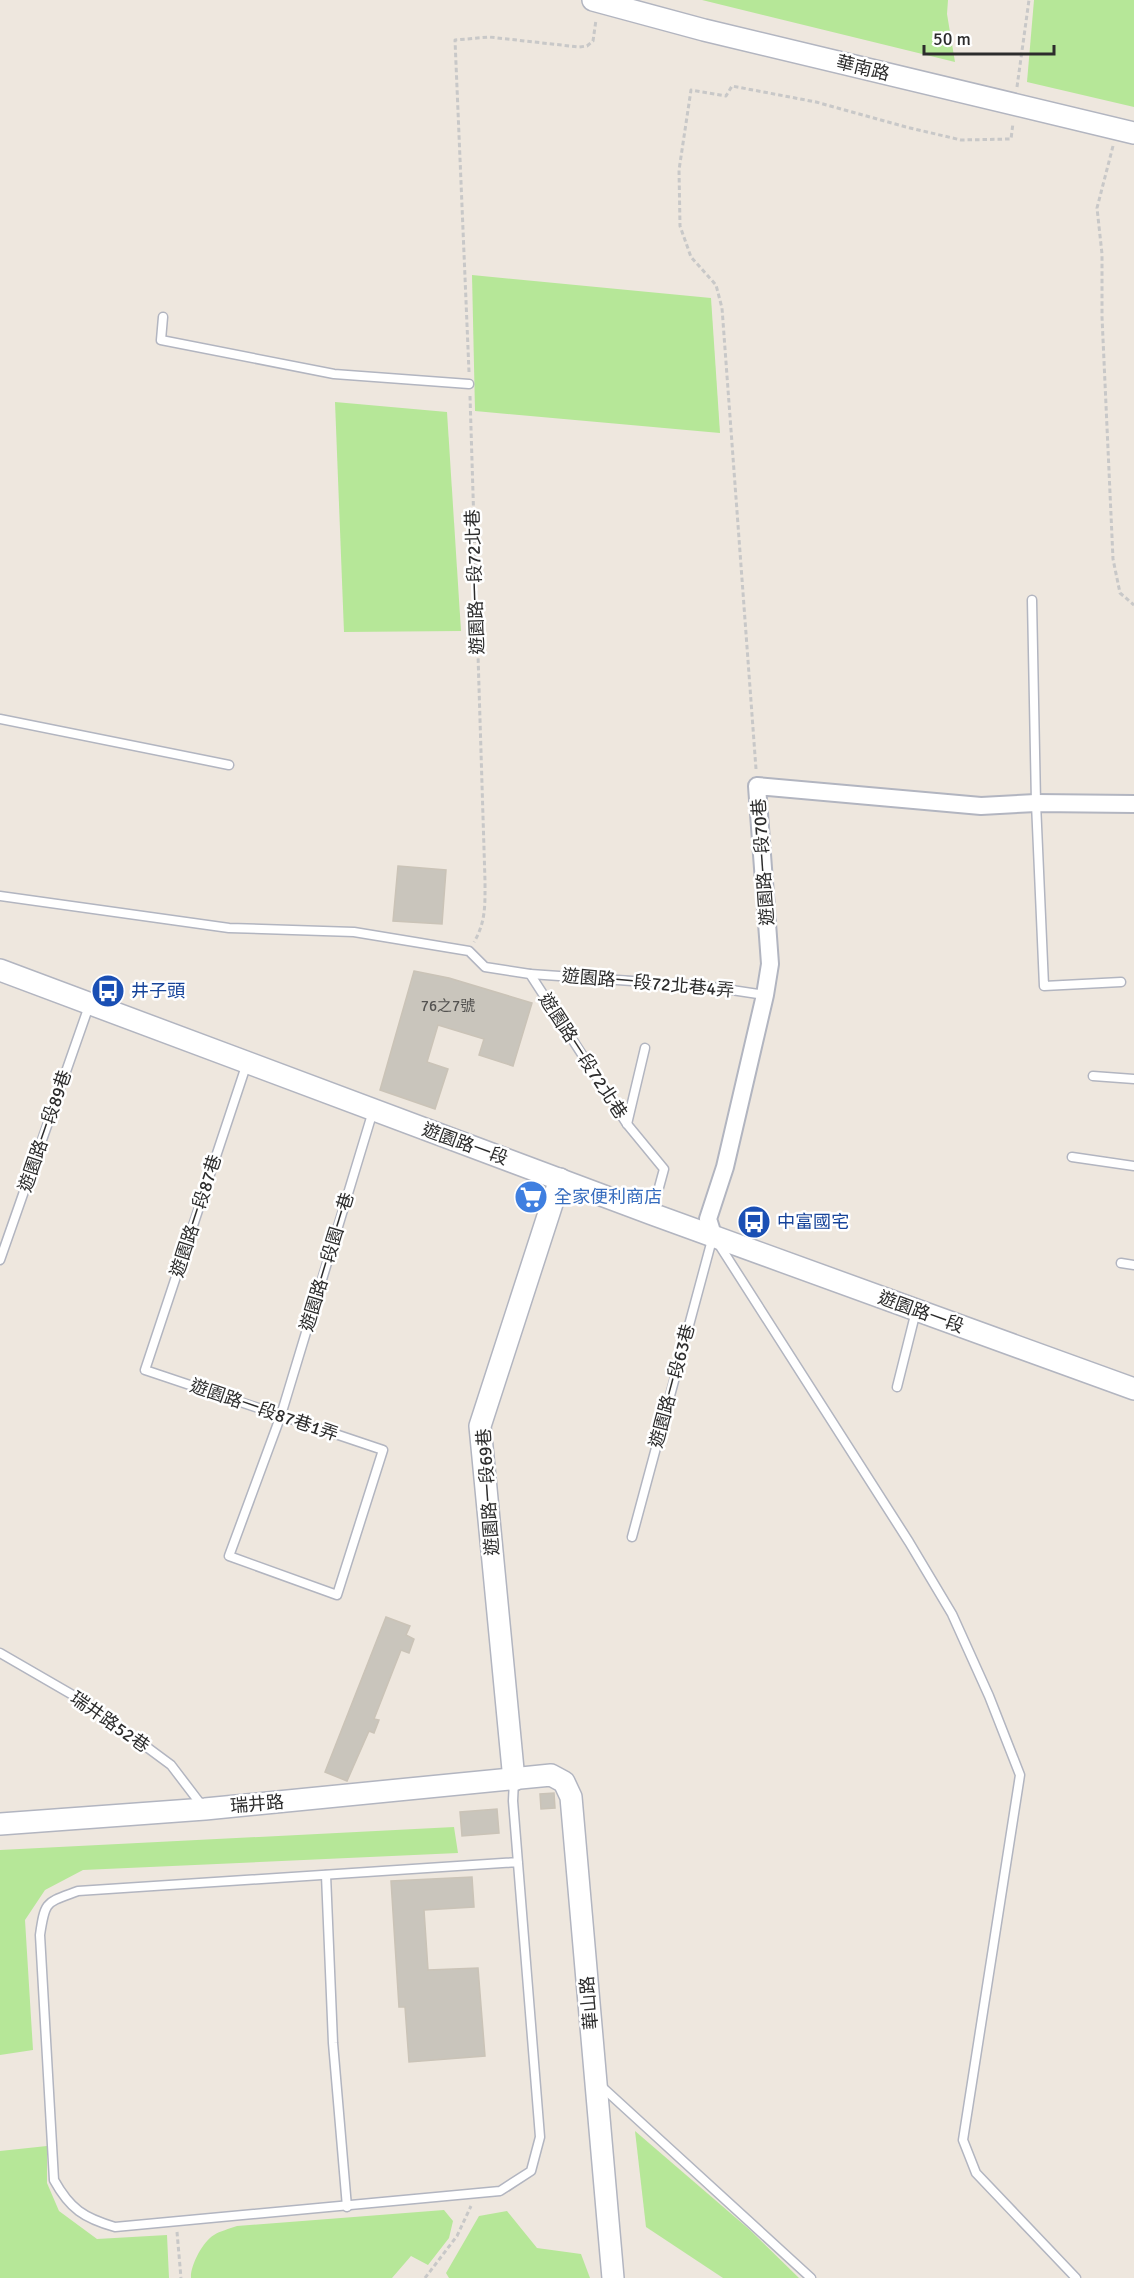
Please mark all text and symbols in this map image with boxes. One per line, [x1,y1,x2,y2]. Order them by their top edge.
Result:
scale bar [924,18,1054,56]
text: 50 m [933,28,971,50]
street label: 華南路 [834,51,892,85]
street label: 遊園路一段72北巷 [461,509,489,655]
street label: 遊園路一段70巷 [748,798,778,926]
street label: 遊園路一段72北巷4弄 [561,964,735,1002]
bus stop icon: 井子頭 [90,973,126,1009]
place label: 井子頭 [131,980,185,1002]
street label: 遊園路一段72北巷 [534,989,632,1123]
house number: 76之7號 [421,997,475,1015]
street label: 遊園路一段89巷 [14,1067,76,1195]
street label: 遊園路一段 [419,1118,511,1170]
street label: 遊園路一段87巷 [166,1152,226,1280]
supermarket icon: 全家便利商店 [513,1179,549,1215]
place label: 全家便利商店 [554,1186,662,1208]
street label: 遊園路一段園一巷 [295,1190,359,1334]
bus stop icon: 中富國宅 [736,1204,772,1240]
place label: 中富國宅 [777,1211,849,1233]
street label: 遊園路一段 [875,1286,967,1338]
street label: 遊園路一段63巷 [645,1322,699,1450]
street label: 遊園路一段87巷1弄 [187,1374,341,1446]
street label: 遊園路一段69巷 [473,1428,503,1556]
street label: 瑞井路52巷 [66,1687,154,1757]
street label: 瑞井路 [229,1791,285,1817]
street label: 華山路 [576,1975,602,2031]

